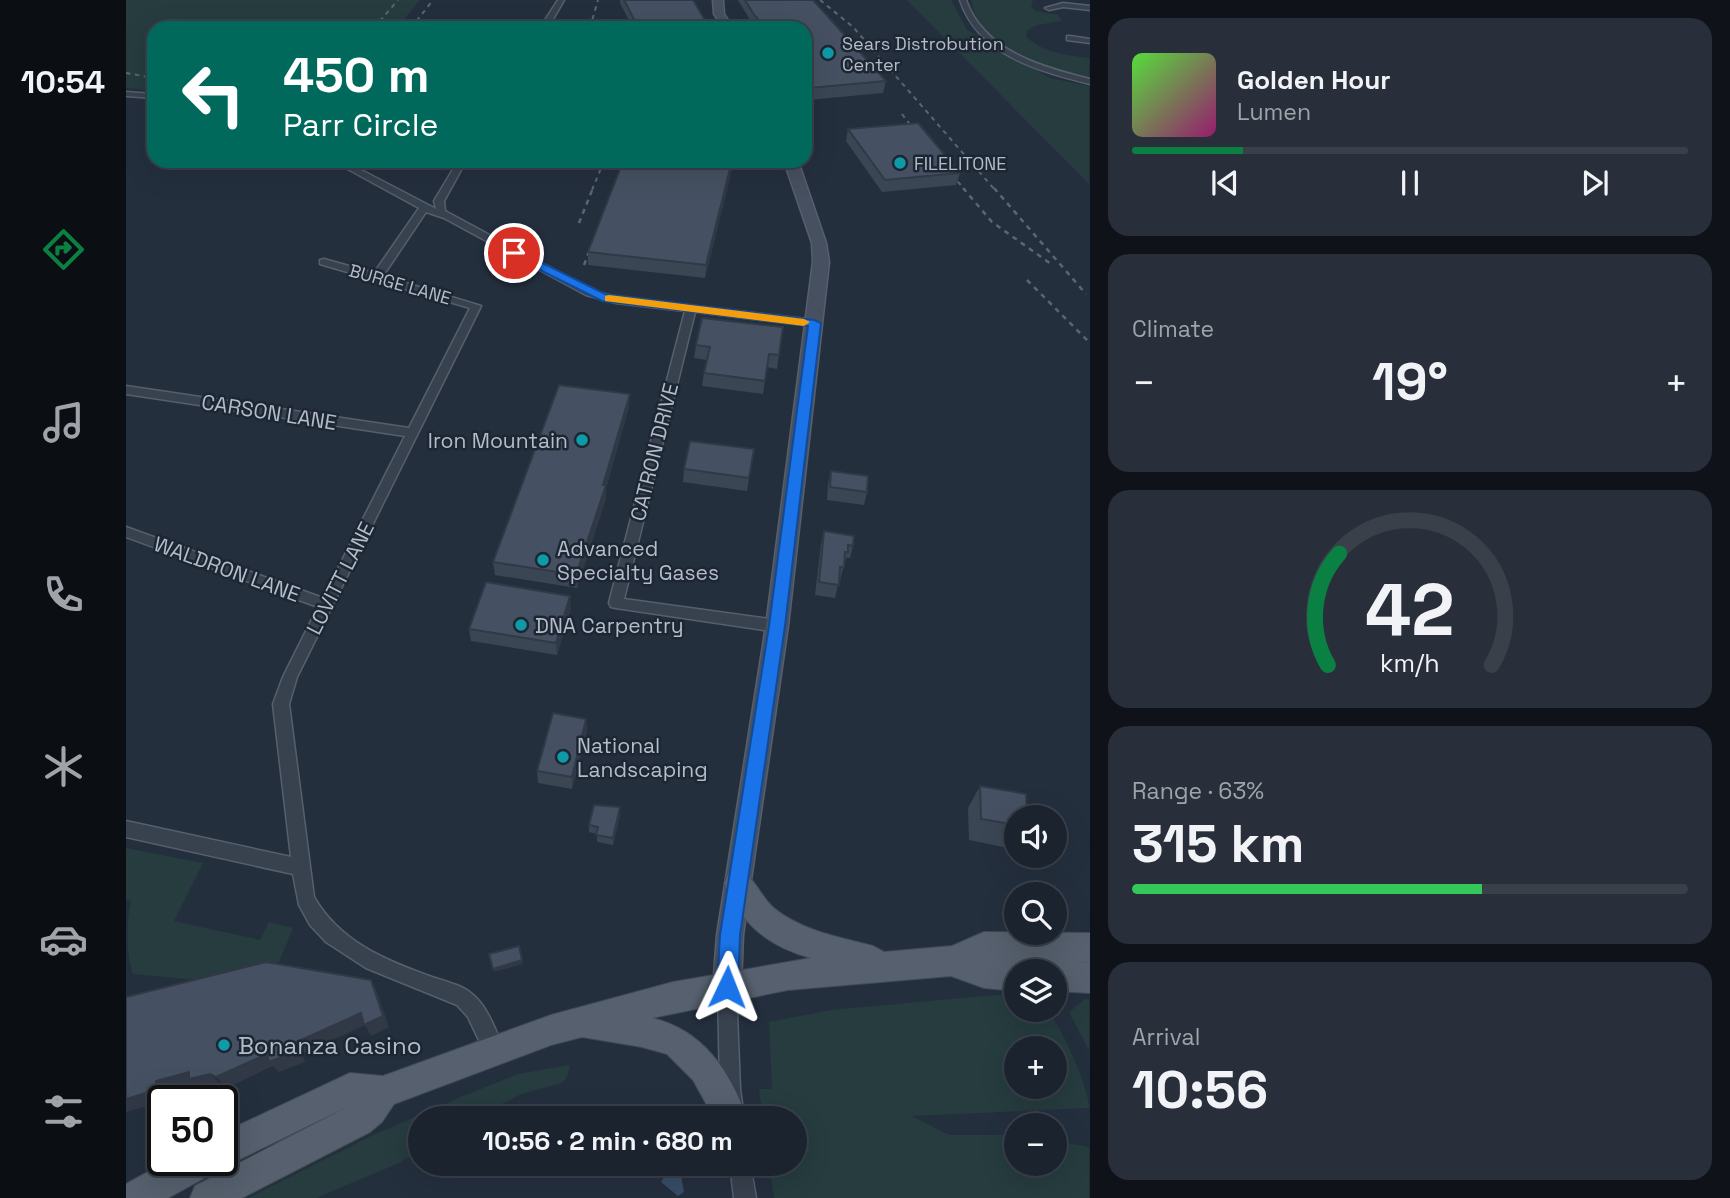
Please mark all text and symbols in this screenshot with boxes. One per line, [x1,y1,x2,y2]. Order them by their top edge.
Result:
place label: Sears Distrobution Center [842,32,1004,76]
text: 450 m [283,44,430,106]
marker: Sears Distrobution Center [820,45,836,61]
icon: left [168,49,259,140]
text: 10:54 [21,62,105,102]
text: Golden Hour [1237,63,1391,97]
text: Lumen [1237,97,1311,127]
text: Parr Circle [283,105,438,145]
place label: FILELITONE [914,152,1006,175]
marker: FILELITONE [892,155,908,171]
icon: previous [1206,164,1244,202]
icon: pause [1391,164,1429,202]
icon: next [1576,164,1614,202]
pin [484,223,544,283]
icon: directions [39,225,88,274]
icon: arrive [495,234,533,272]
street label: BURGE LANE [346,258,454,310]
text: Climate [1132,314,1214,344]
text: 19° [1372,349,1448,415]
text: − [1132,359,1156,407]
text: + [1664,359,1688,407]
street label: CATRON DRIVE [624,380,684,524]
street label: CARSON LANE [199,388,339,436]
icon: music [39,398,88,447]
place label: Iron Mountain [428,427,568,454]
marker: Iron Mountain [574,432,590,448]
street label: LOVITT LANE [300,517,380,639]
street label: WALDRON LANE [150,530,304,608]
place label: Advanced Specialty Gases [557,535,719,586]
marker: Advanced Specialty Gases [535,552,551,568]
text: 42 [1365,563,1455,656]
icon: phone [39,570,88,619]
place label: DNA Carpentry [535,612,684,639]
marker: DNA Carpentry [513,617,529,633]
text: km/h [1380,647,1440,679]
place label: National Landscaping [577,732,708,783]
icon: climate [39,742,88,791]
marker: National Landscaping [555,749,571,765]
text: Range · 63% [1132,776,1264,806]
map controls [1004,805,1067,1176]
button: sound [1004,805,1067,868]
text: 315 km [1132,811,1304,877]
button: search [1004,882,1067,945]
icon: car [39,915,88,964]
position arrow [690,950,764,1024]
button: layers [1004,959,1067,1022]
text: Arrival [1132,1022,1200,1052]
place label: Bonanza Casino [238,1030,422,1061]
button: + [1004,1036,1067,1099]
marker: Bonanza Casino [216,1037,232,1053]
text: 10:56 [1132,1057,1268,1123]
speed limit sign: 50 [147,1085,238,1176]
icon: filters [39,1087,88,1136]
button: − [1004,1113,1067,1176]
text: 10:56 · 2 min · 680 m [482,1124,733,1158]

